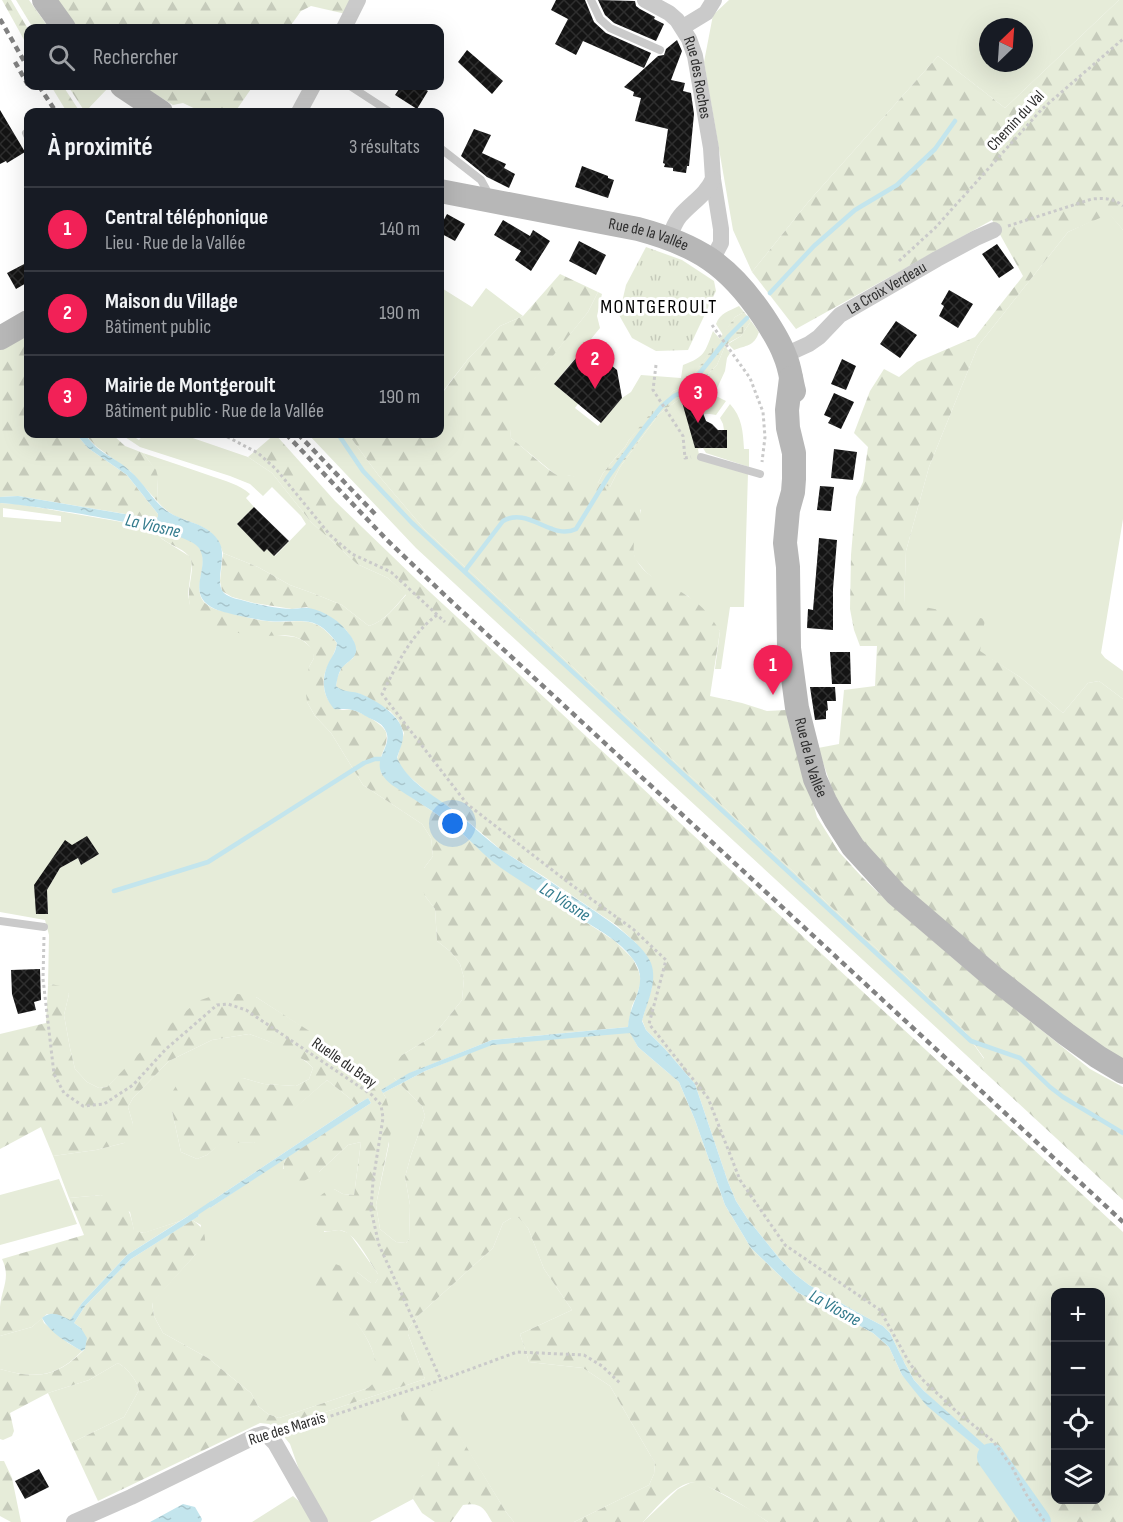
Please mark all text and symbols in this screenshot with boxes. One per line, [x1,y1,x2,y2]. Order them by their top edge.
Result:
north arrow [979,18,1033,72]
search box [24,24,444,90]
street label: Rue des Roches [679,34,715,120]
icon: search [45,41,78,74]
text: Rechercher [93,44,178,71]
street label: Chemin du Val [983,87,1049,155]
text: À proximité [48,132,153,163]
text: 3 résultats [349,135,420,159]
text: Central téléphonique [105,204,268,231]
street label: Rue de la Vallée [607,214,692,255]
text: 1 [64,217,71,241]
text: 140 m [380,217,420,241]
text: Lieu · Rue de la Vallée [105,231,245,255]
street label: La Croix Verdeau [844,258,930,318]
text: Maison du Village [105,288,238,315]
district label: MONTGEROULT [600,295,718,319]
text: 2 [63,301,72,325]
text: 190 m [379,301,420,325]
text: Bâtiment public [105,315,211,339]
pin: 2 [576,340,614,389]
text: Mairie de Montgeroult [105,372,276,399]
pin: 3 [678,374,718,423]
text: 3 [63,385,72,409]
text: 190 m [379,385,420,409]
text: Bâtiment public · Rue de la Vallée [105,399,324,423]
water label: La Viosne [123,509,183,543]
pin: 1 [754,646,792,695]
street label: Rue de la Vallée [790,716,832,800]
your location [438,809,467,838]
water label: La Viosne [536,878,594,926]
street label: Ruelle du Bray [308,1034,380,1092]
water label: La Viosne [805,1285,865,1331]
map controls [1051,1288,1105,1504]
button: + [1051,1288,1105,1342]
button: − [1051,1342,1105,1396]
button: locate [1051,1396,1105,1450]
street label: Rue des Marais [246,1408,328,1450]
button: layers [1051,1450,1105,1504]

